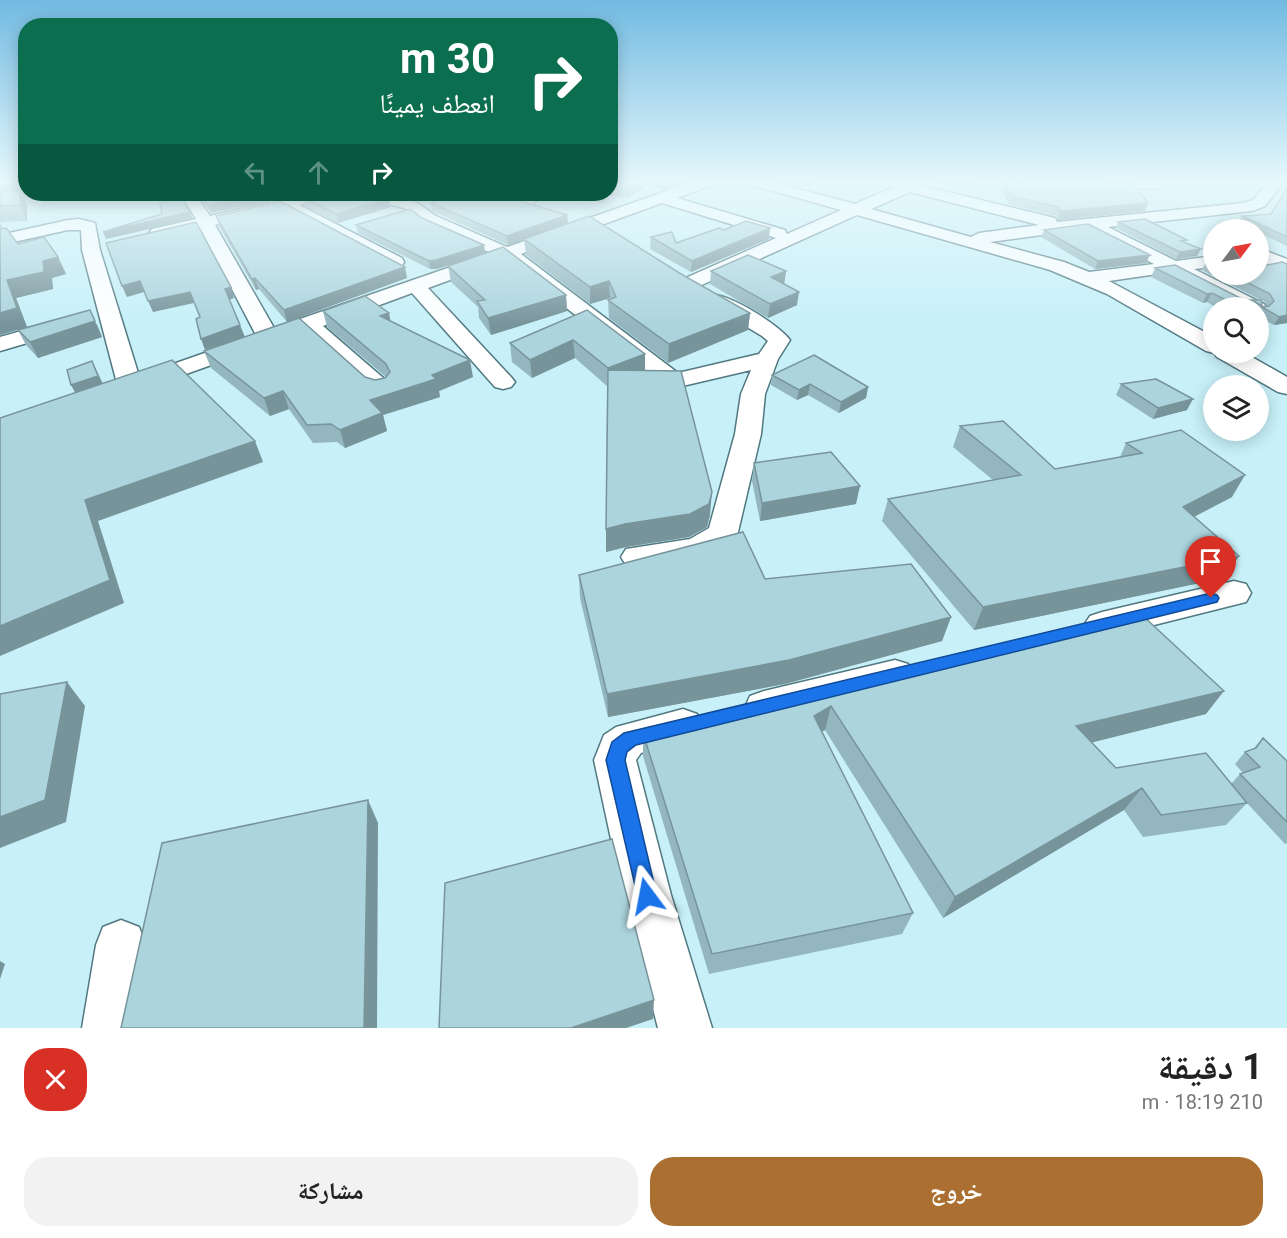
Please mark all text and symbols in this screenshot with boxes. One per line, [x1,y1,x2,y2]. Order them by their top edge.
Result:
text: 30 m [400,34,495,83]
icon: right [516,42,594,120]
text: انعطف يمينًا [379,88,495,120]
icon: left [239,156,272,189]
icon: ahead [302,156,335,189]
icon: right [365,156,398,189]
north arrow [1203,219,1269,285]
map controls [1203,219,1269,441]
button: search [1203,297,1269,363]
button: layers [1203,375,1269,441]
pin [1185,536,1236,598]
icon: arrive [1194,545,1227,578]
position arrow [615,864,679,928]
text: 1 دقيقة [1158,1046,1263,1088]
button: close [24,1048,87,1111]
text: 210 m · 18:19 [1142,1090,1263,1114]
button: مشاركة [24,1157,638,1226]
button: خروج [650,1157,1263,1226]

